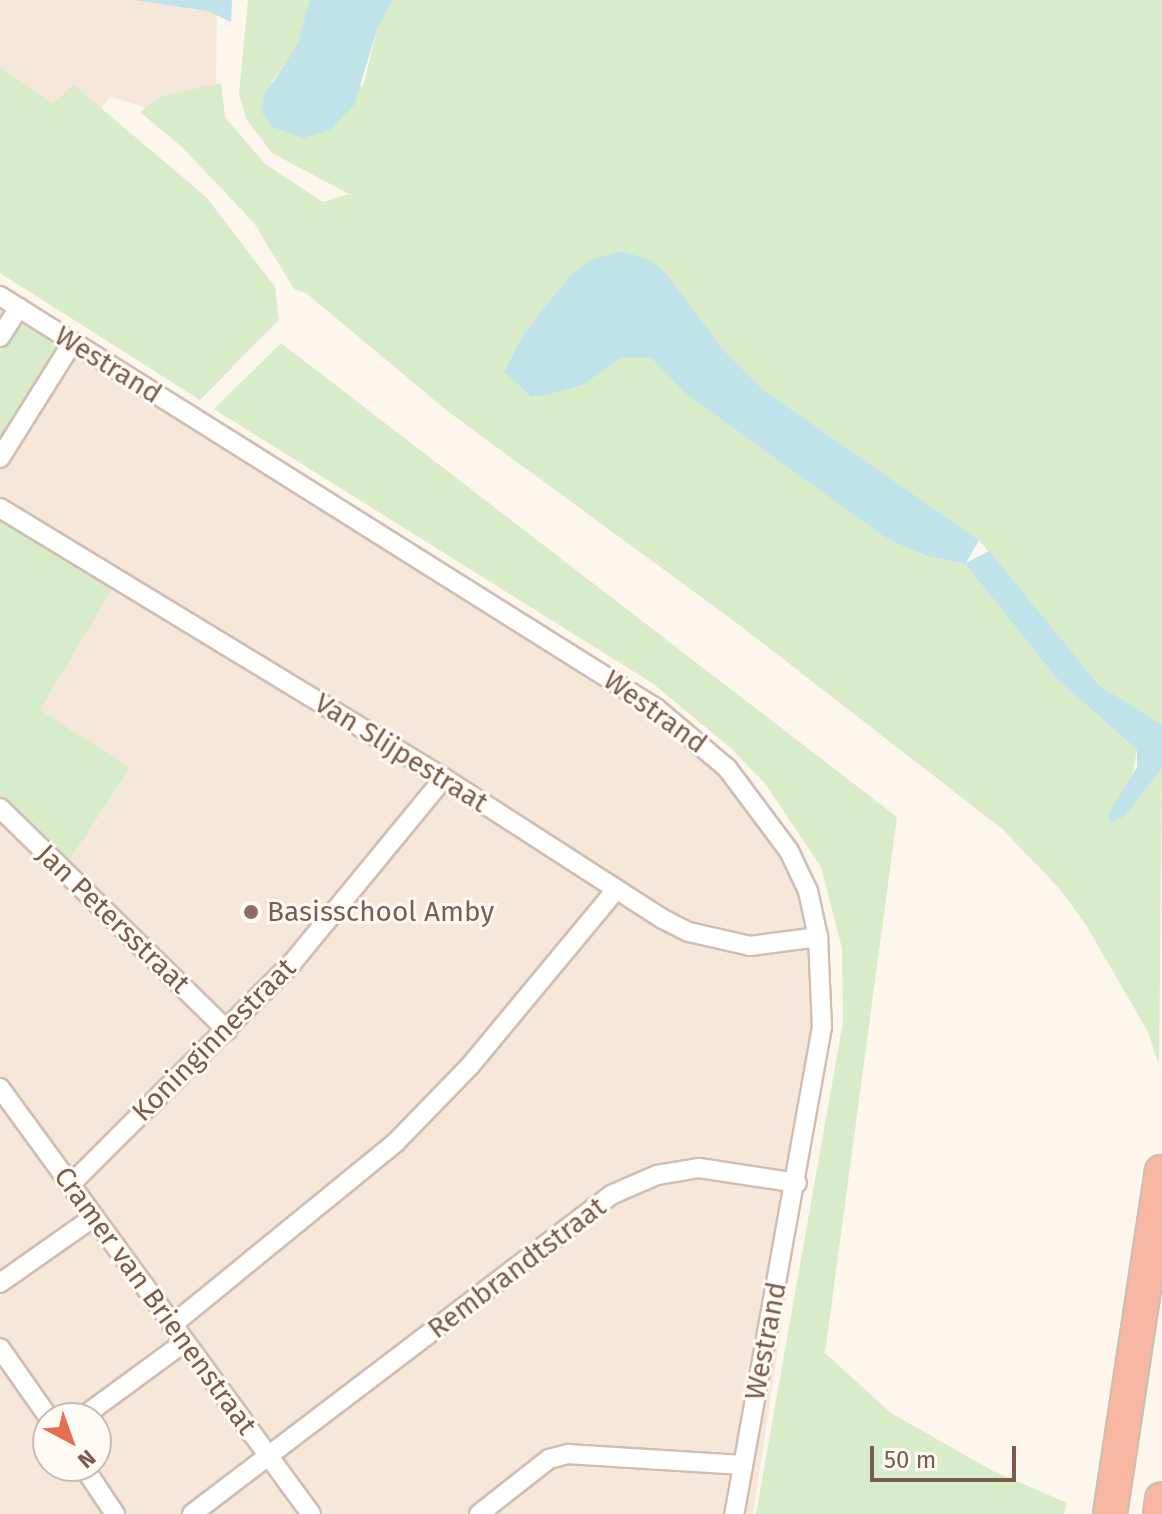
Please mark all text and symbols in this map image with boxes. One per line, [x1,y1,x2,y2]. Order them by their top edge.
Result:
street label: Westrand [48,319,168,411]
street label: Westrand [597,663,713,761]
street label: Van Slijpestraat [308,686,494,820]
street label: Jan Petersstraat [29,837,197,1001]
place label: Basisschool Amby [267,895,494,929]
marker: Basisschool Amby [242,903,260,921]
street label: Koninginnestraat [125,951,303,1129]
street label: Cramer van Brienenstraat [47,1161,263,1441]
street label: Rembrandtstraat [421,1190,613,1346]
street label: Westrand [738,1279,794,1403]
north arrow [32,1402,112,1482]
scale bar [874,1430,1020,1480]
text: N [72,1444,101,1474]
text: 50 m [884,1446,936,1474]

